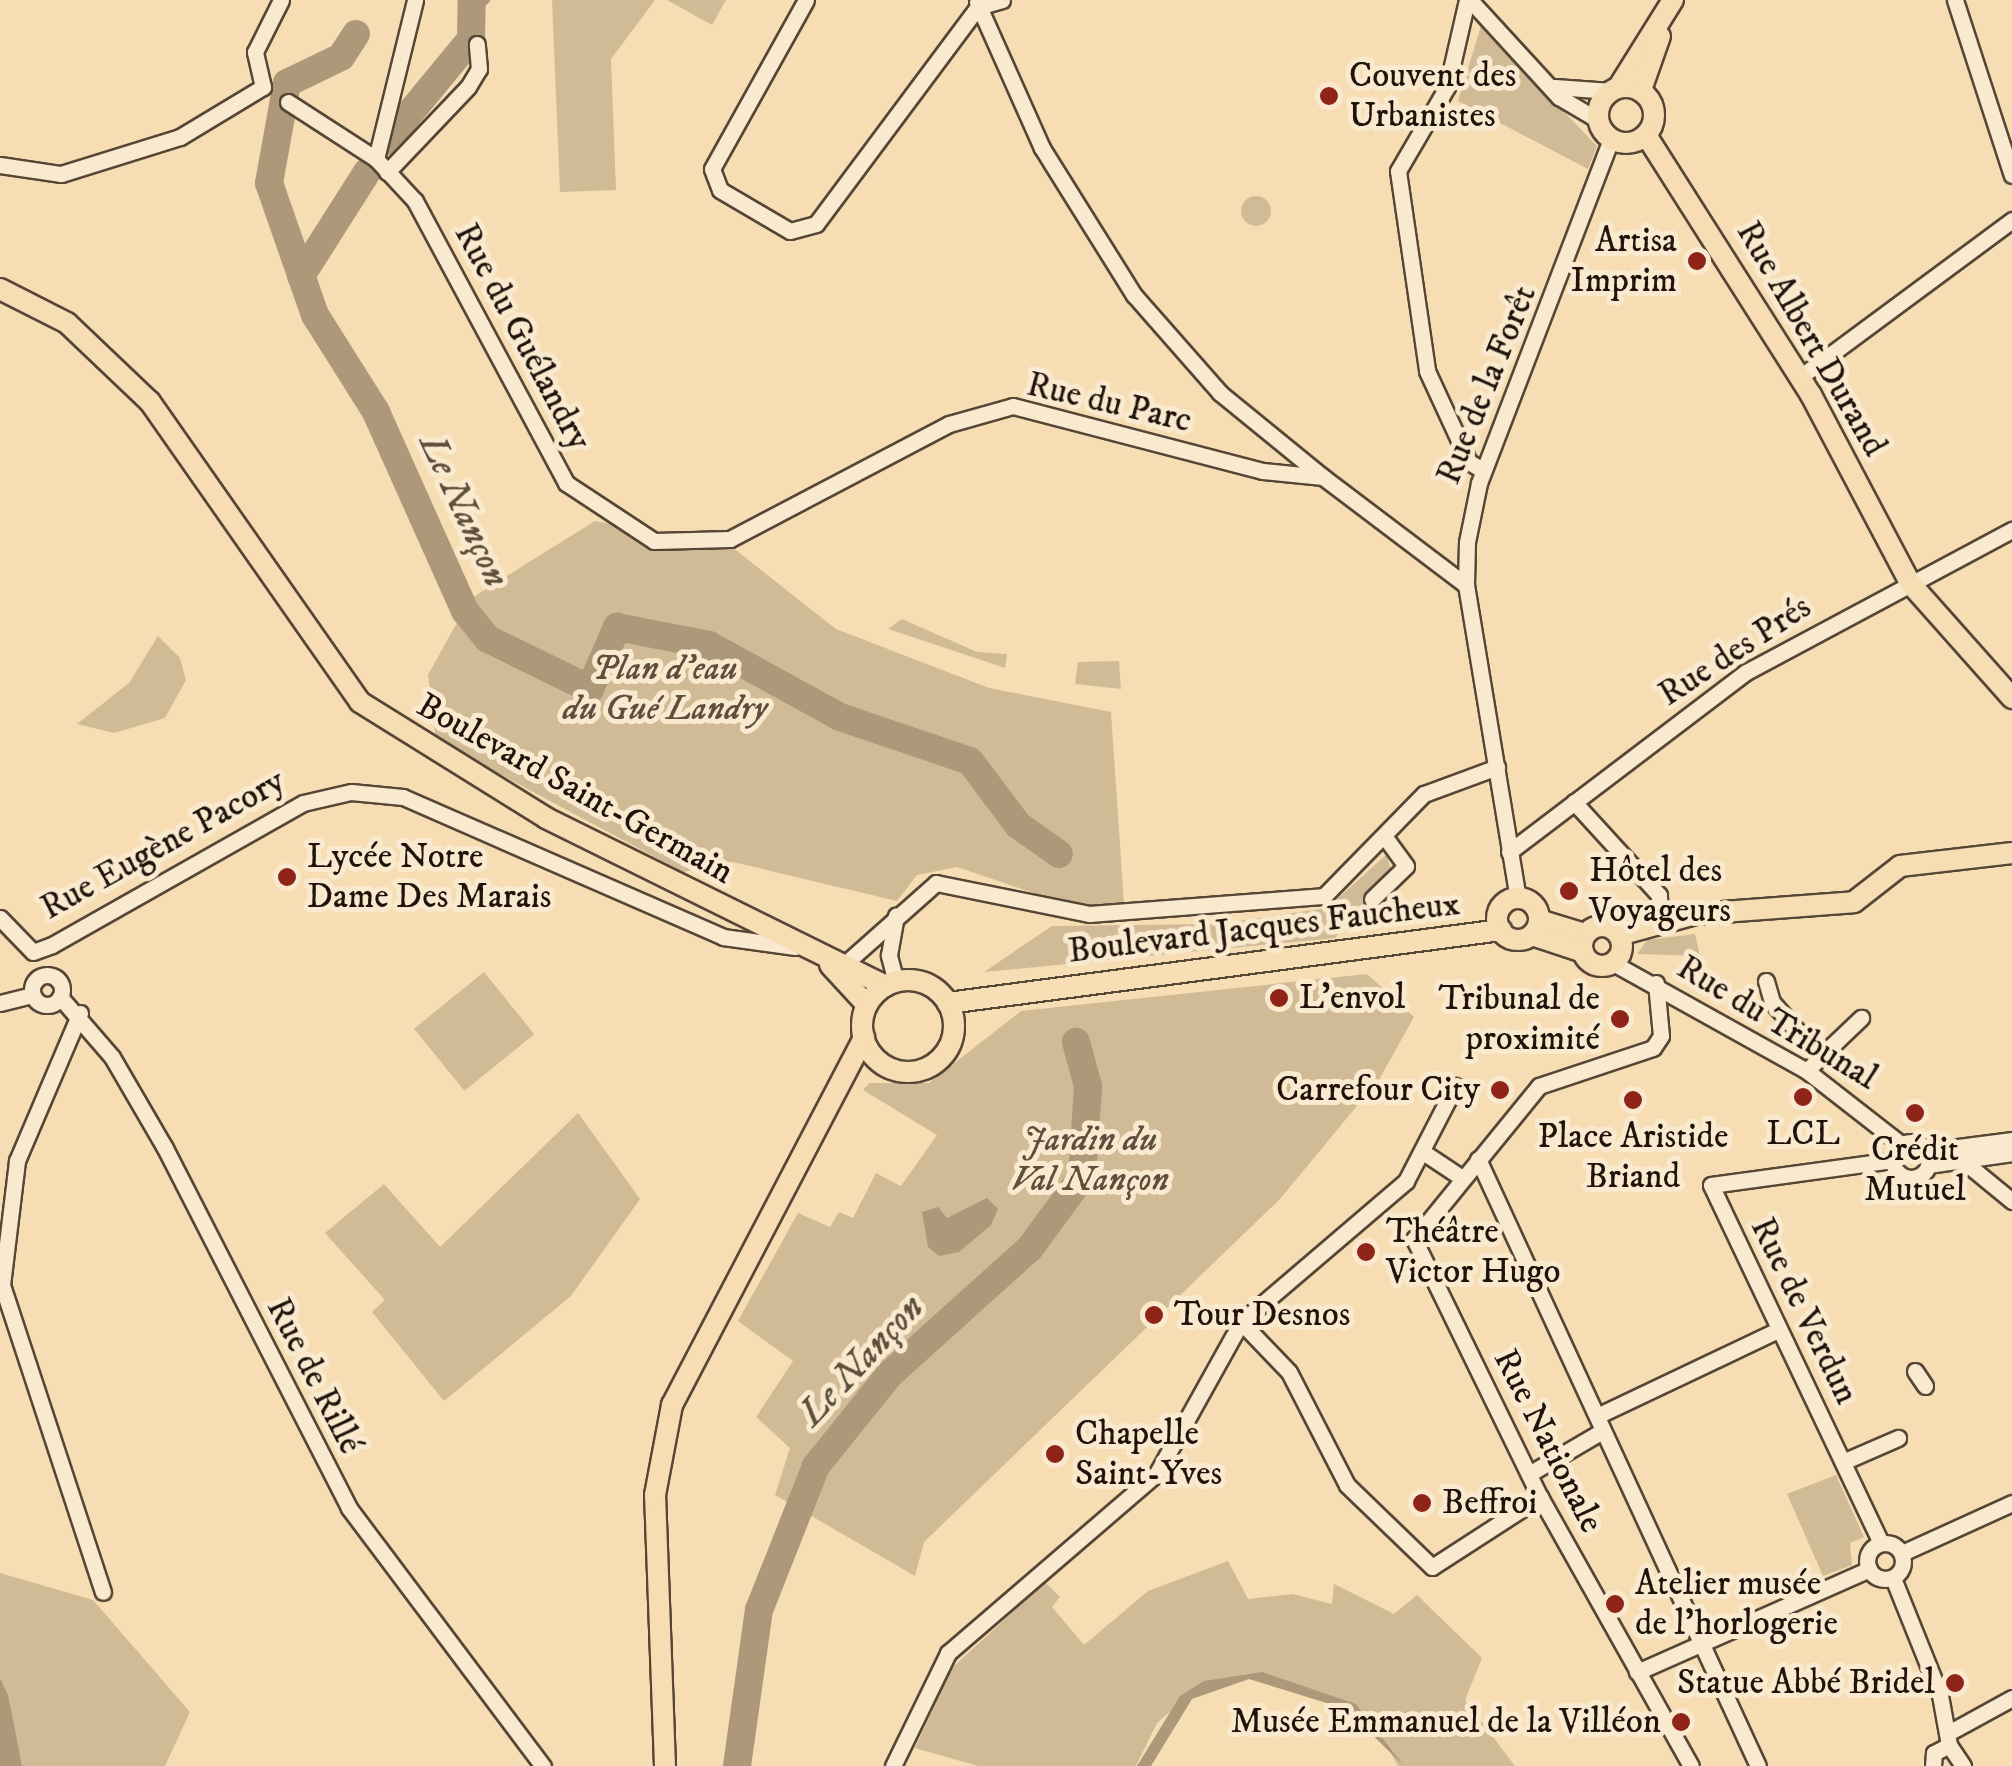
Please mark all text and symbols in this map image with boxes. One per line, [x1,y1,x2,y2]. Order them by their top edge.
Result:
place label: Couvent des Urbanistes [1349,55,1516,137]
marker: Couvent des Urbanistes [1318,85,1340,107]
street label: Rue Albert Durand [1727,214,1895,464]
street label: Rue du Guélandry [445,217,599,457]
place label: Artisa Imprim [1570,220,1677,302]
marker: Artisa Imprim [1686,250,1708,272]
street label: Rue de la Forêt [1428,280,1546,490]
street label: Rue du Parc [1023,364,1195,442]
water label: Le Nançon [408,427,518,595]
street label: Rue des Prés [1651,586,1819,716]
park label: Plan d'eau du Gué Landry [563,648,767,730]
street label: Boulevard Saint-Germain [409,684,741,894]
street label: Rue Eugène Pacory [34,761,292,929]
place label: Lycée Notre Dame Des Marais [307,836,551,918]
place label: Hôtel des Voyageurs [1589,850,1731,932]
marker: Lycée Notre Dame Des Marais [276,866,298,888]
marker: Hôtel des Voyageurs [1558,880,1580,902]
street label: Boulevard Jacques Faucheux [1066,883,1462,973]
street label: Rue du Tribunal [1669,947,1885,1099]
place label: L'envol [1299,977,1405,1019]
place label: Tribunal de proximité [1439,978,1600,1060]
marker: L'envol [1268,987,1290,1009]
marker: Tribunal de proximité [1609,1008,1631,1030]
place label: Carrefour City [1276,1069,1480,1111]
marker: Carrefour City [1489,1079,1511,1101]
marker: LCL [1792,1086,1814,1108]
marker: Place Aristide Briand [1622,1089,1644,1111]
marker: Crédit Mutuel [1904,1102,1926,1124]
place label: LCL [1766,1113,1840,1155]
place label: Place Aristide Briand [1538,1116,1728,1198]
park label: Jardin du Val Nançon [1011,1119,1169,1201]
place label: Crédit Mutuel [1864,1129,1966,1211]
place label: Théâtre Victor Hugo [1386,1211,1560,1293]
street label: Rue de Verdun [1741,1211,1867,1411]
marker: Théâtre Victor Hugo [1355,1241,1377,1263]
water label: Le Nançon [790,1286,934,1436]
street label: Rue de Rillé [257,1291,371,1461]
place label: Tour Desnos [1174,1294,1350,1336]
marker: Tour Desnos [1143,1304,1165,1326]
street label: Rue Nationale [1484,1342,1612,1540]
place label: Chapelle Saint-Yves [1075,1413,1222,1495]
marker: Chapelle Saint-Yves [1044,1443,1066,1465]
place label: Beffroi [1442,1482,1537,1524]
marker: Beffroi [1411,1492,1433,1514]
place label: Atelier musée de l'horlogerie [1635,1563,1838,1645]
marker: Atelier musée de l'horlogerie [1604,1593,1626,1615]
place label: Statue Abbé Bridel [1677,1662,1935,1704]
marker: Statue Abbé Bridel [1944,1672,1966,1694]
place label: Musée Emmanuel de la Villéon [1231,1701,1661,1743]
marker: Musée Emmanuel de la Villéon [1670,1711,1692,1733]

